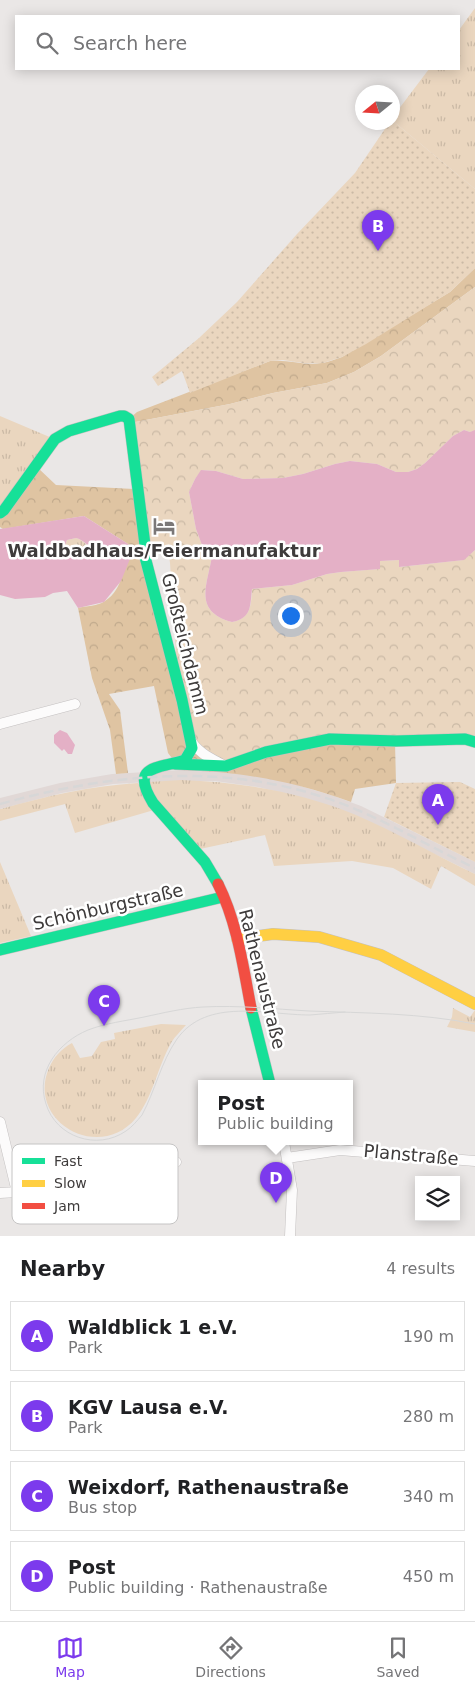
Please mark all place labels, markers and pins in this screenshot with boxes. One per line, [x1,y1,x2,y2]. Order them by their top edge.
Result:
pin: B [362,210,394,251]
hotel icon: Waldbadhaus/Feiermanufaktur [151,513,177,539]
place label: Waldbadhaus/Feiermanufaktur [7,540,321,561]
pin: A [422,784,454,825]
pin: C [88,985,120,1026]
pin: D [260,1162,292,1203]

